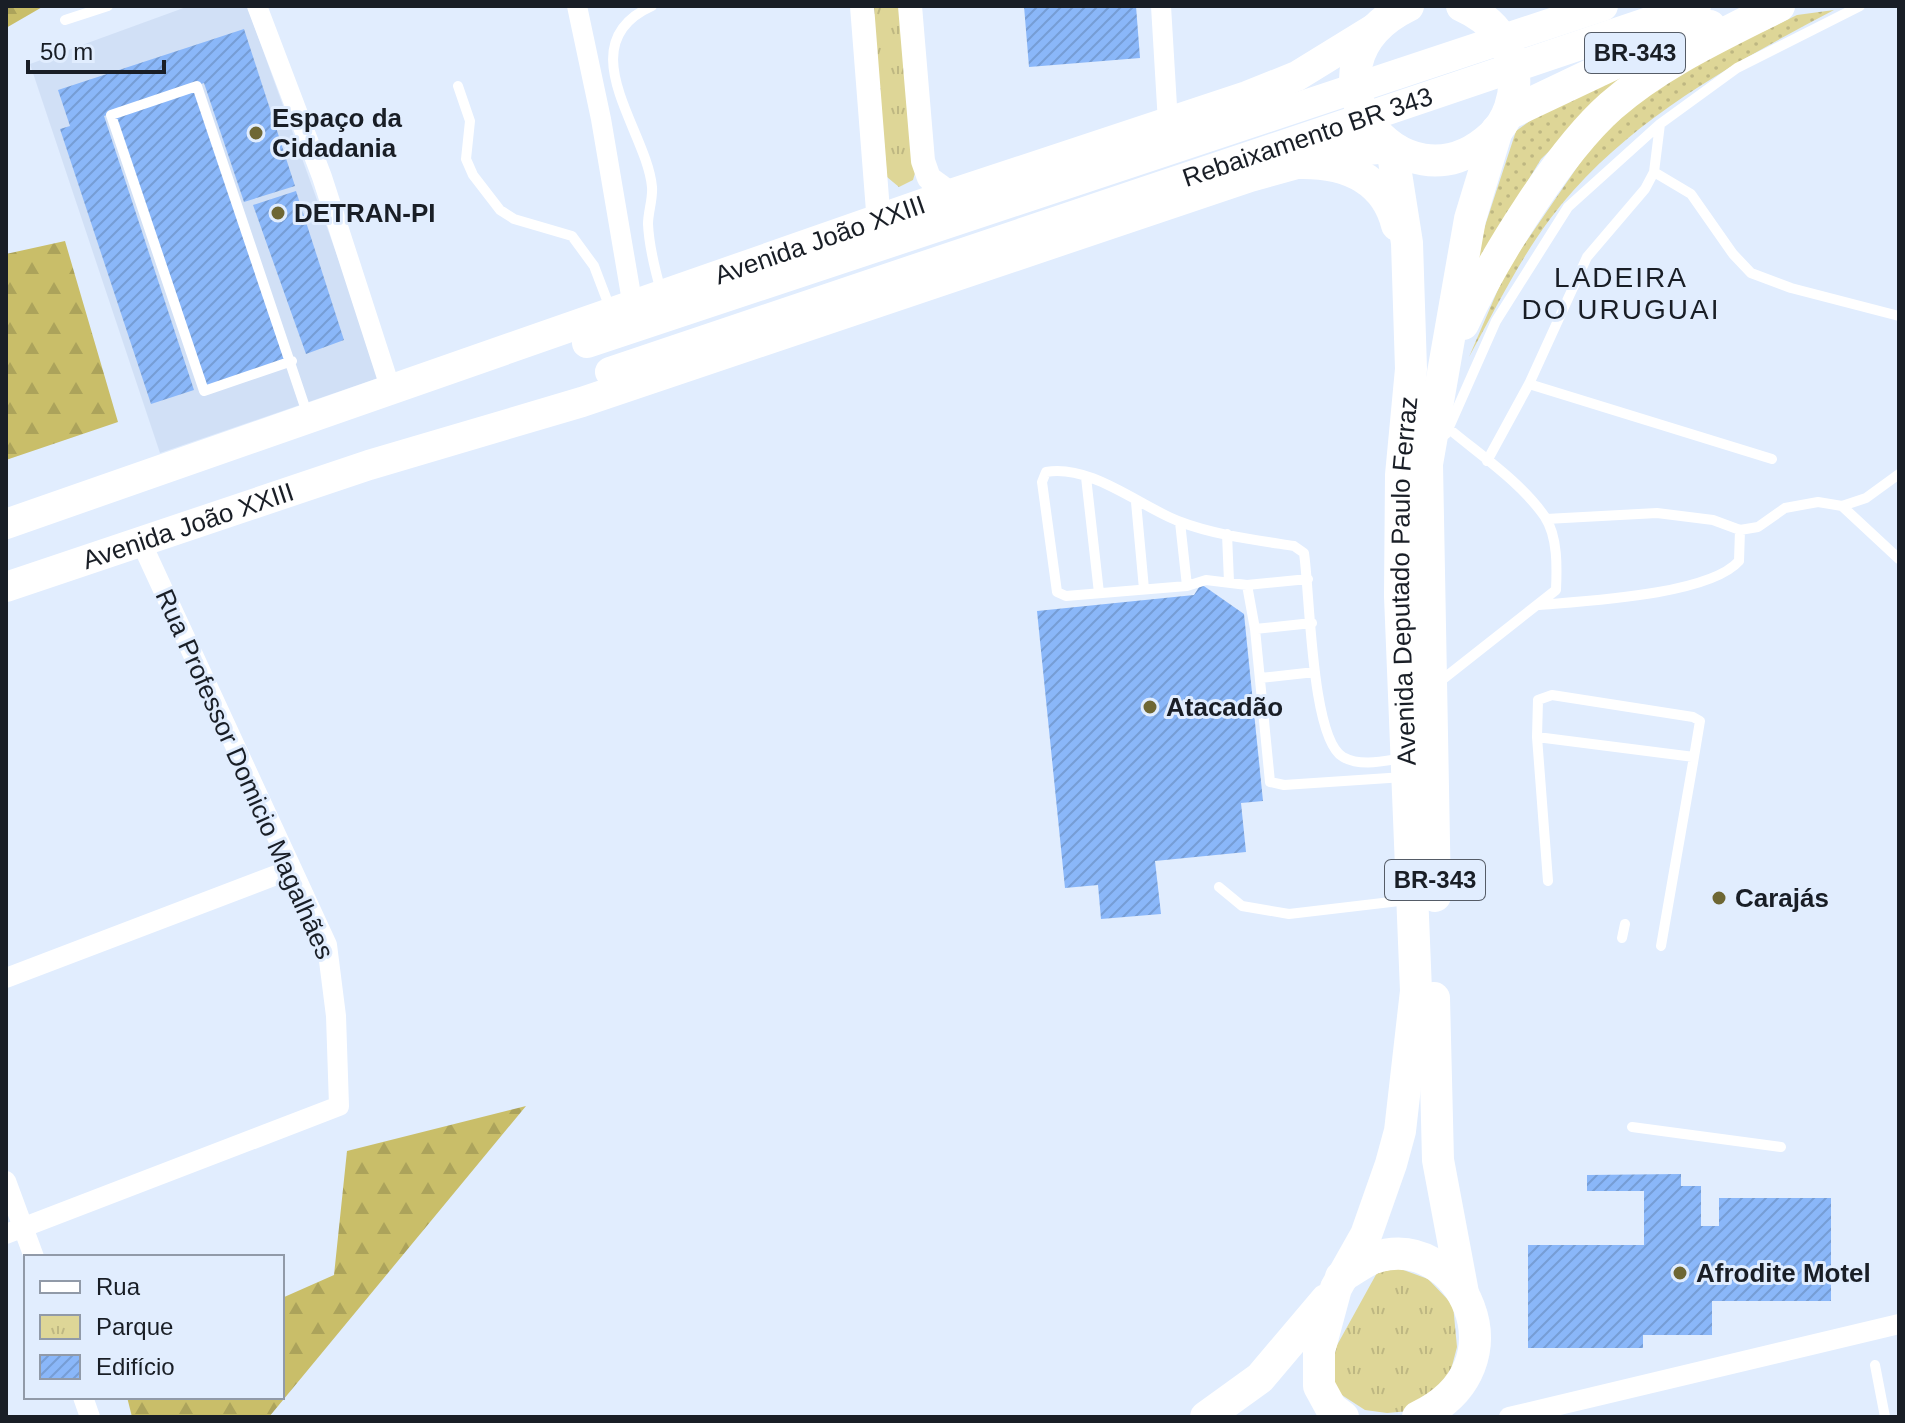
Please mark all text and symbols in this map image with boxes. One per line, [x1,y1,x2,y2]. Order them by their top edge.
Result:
scale bar [28,24,164,74]
road number: BR-343 [1585,33,1685,73]
text: 50 m [40,38,93,65]
street label: Rebaixamento BR 343 [1179,81,1436,193]
place label: Espaço da Cidadania [272,103,403,163]
marker: Espaço da Cidadania [247,124,265,142]
street label: Avenida João XXIII [711,189,929,290]
place label: DETRAN-PI [294,198,436,228]
marker: DETRAN-PI [269,204,287,222]
district label: LADEIRA DO URUGUAI [1522,262,1720,325]
street label: Avenida Deputado Paulo Ferraz [1385,395,1423,766]
street label: Avenida João XXIII [79,476,297,575]
street label: Rua Professor Domicio Magalhães [150,584,340,964]
place label: Atacadão [1166,692,1283,722]
marker: Atacadão [1141,698,1159,716]
road number: BR-343 [1385,860,1485,900]
place label: Carajás [1735,883,1829,913]
marker: Carajás [1710,889,1728,907]
legend [24,1255,284,1399]
place label: Afrodite Motel [1696,1258,1871,1288]
marker: Afrodite Motel [1671,1264,1689,1282]
text: Rua [96,1273,141,1300]
text: Parque [96,1313,173,1340]
text: Edifício [96,1353,175,1380]

